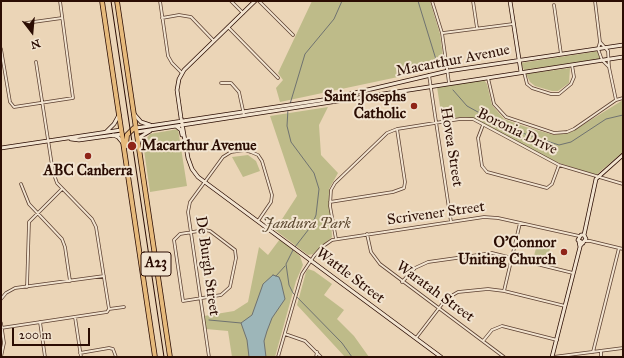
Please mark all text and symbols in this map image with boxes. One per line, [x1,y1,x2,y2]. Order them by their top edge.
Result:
north arrow [12,12,52,52]
text: N [29,36,42,52]
street label: Macarthur Avenue [395,41,511,81]
place label: Saint Josephs Catholic [324,88,406,123]
marker: Saint Josephs Catholic [409,101,419,111]
street label: Boronia Drive [474,105,560,159]
street label: Hovea Street [436,106,466,188]
place label: Macarthur Avenue [141,137,257,155]
marker: Macarthur Avenue [126,140,138,152]
marker: ABC Canberra [83,151,93,161]
place label: ABC Canberra [43,162,133,180]
street label: Scrivener Street [386,198,486,230]
street label: De Burgh Street [191,215,223,317]
park label: Jandura Park [263,215,351,233]
place label: O'Connor Uniting Church [458,234,556,269]
street label: Wattle Street [312,244,388,308]
marker: O'Connor Uniting Church [559,247,569,257]
road number: A23 [141,252,171,276]
street label: Waratah Street [392,258,478,326]
scale bar [14,320,92,346]
text: 200 m [19,328,52,342]

